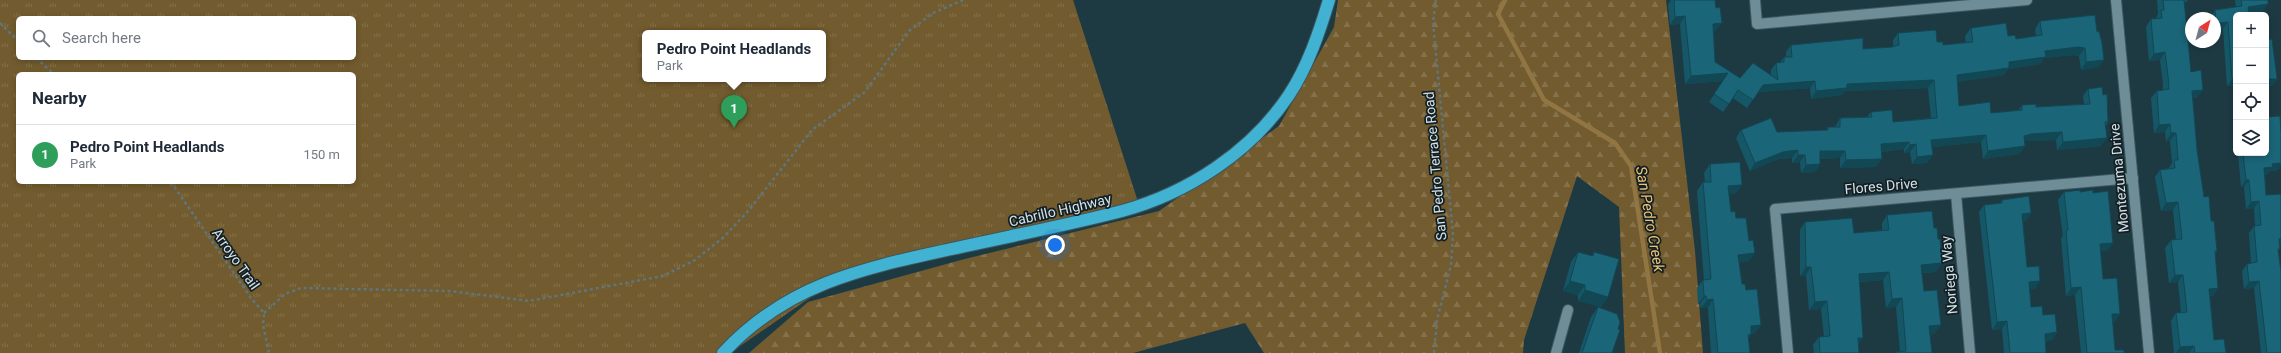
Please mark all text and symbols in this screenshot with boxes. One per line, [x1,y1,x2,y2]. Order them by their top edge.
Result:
north arrow [2185,12,2221,48]
map controls [2233,12,2269,156]
button: + [2233,12,2269,48]
search box [16,16,356,60]
icon: search [30,27,52,49]
text: Search here [62,29,141,47]
popup [642,30,826,82]
text: Pedro Point Headlands [657,40,811,58]
button: − [2233,48,2269,84]
text: Park [657,58,683,73]
button: locate [2233,84,2269,120]
text: Nearby [32,88,87,108]
street label: San Pedro Terrace Road [1421,91,1449,241]
pin: 1 [721,95,747,128]
button: layers [2233,120,2269,156]
street label: Montezuma Drive [2106,123,2132,233]
text: Pedro Point Headlands [70,138,225,156]
text: 1 [41,147,49,162]
text: 150 m [303,147,340,162]
text: Park [70,156,96,171]
water label: San Pedro Creek [1632,165,1668,274]
street label: Flores Drive [1844,175,1918,197]
street label: Cabrillo Highway [1007,190,1113,230]
street label: Arroyo Trail [209,225,263,293]
your location [1045,235,1065,255]
street label: Noriega Way [1938,235,1960,315]

